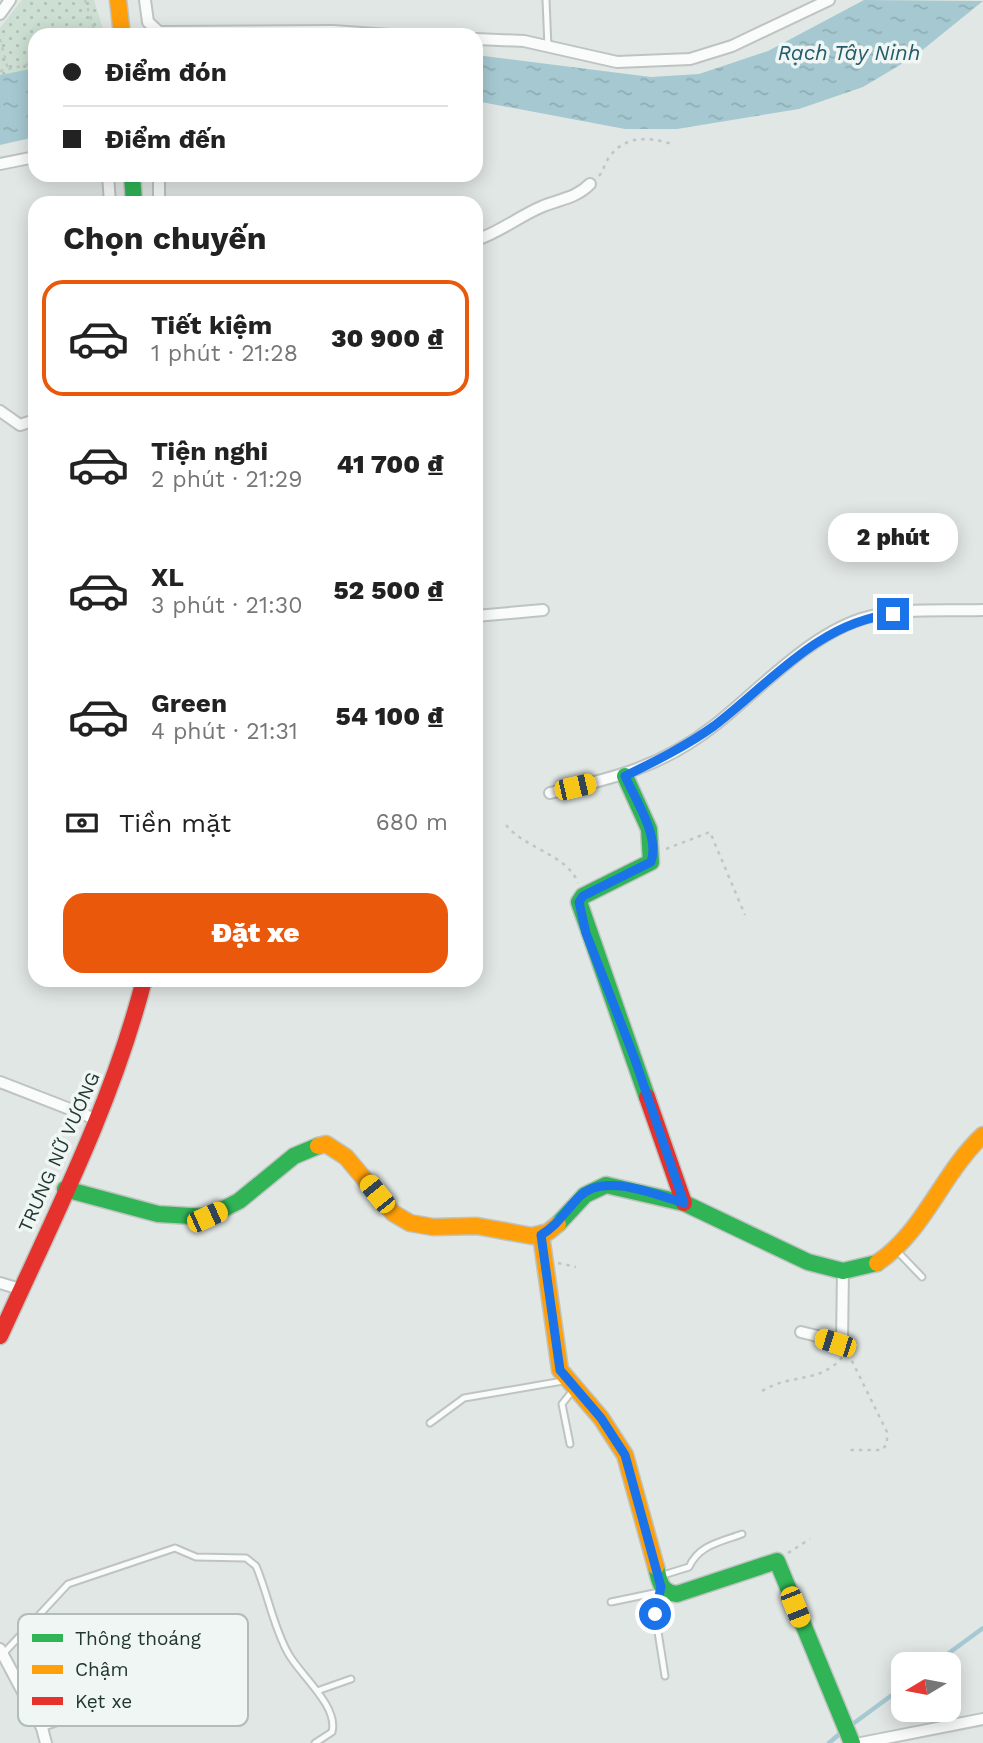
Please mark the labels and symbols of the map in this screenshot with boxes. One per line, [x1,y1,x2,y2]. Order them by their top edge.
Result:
water label: Rạch Tây Ninh [778,40,920,65]
callout: 2 phút [828,512,958,562]
route end [877,598,909,630]
car [553,772,598,802]
street label: TRƯNG NỮ VƯƠNG [13,1068,105,1236]
car [356,1171,399,1217]
car [184,1199,231,1235]
car [812,1327,859,1359]
car [778,1584,813,1630]
route start [639,1598,671,1630]
legend [18,1614,248,1726]
text: Thông thoáng [75,1627,202,1650]
north arrow [891,1652,961,1722]
text: Chậm [75,1658,129,1681]
text: Kẹt xe [75,1690,132,1713]

